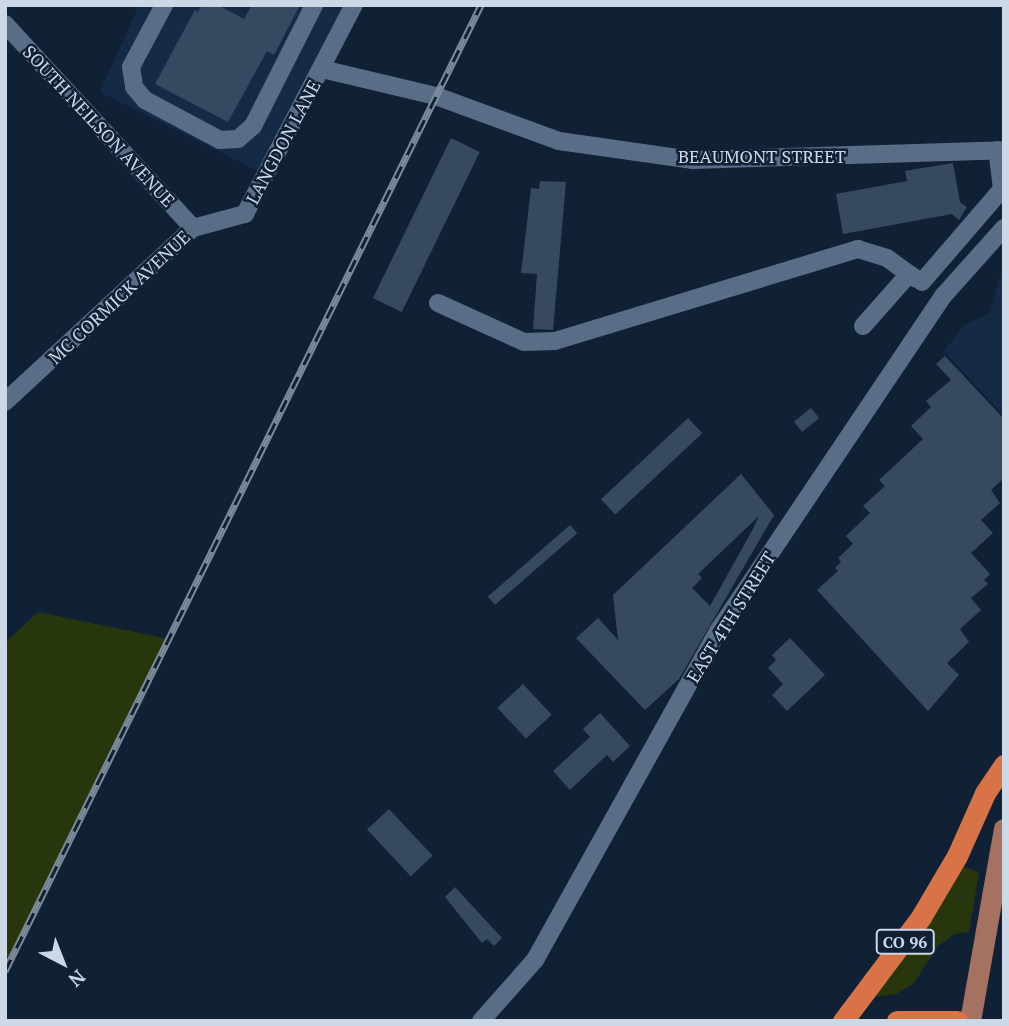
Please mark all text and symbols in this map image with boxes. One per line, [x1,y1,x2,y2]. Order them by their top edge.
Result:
street label: SOUTH NEILSON AVENUE [18,41,180,211]
street label: LANGDON LANE [241,76,325,208]
street label: BEAUMONT STREET [678,145,846,167]
street label: MC CORMICK AVENUE [44,226,194,368]
street label: EAST 4TH STREET [682,547,780,687]
north arrow [28,928,98,998]
road number: CO 96 [875,930,935,954]
text: N [64,965,91,993]

